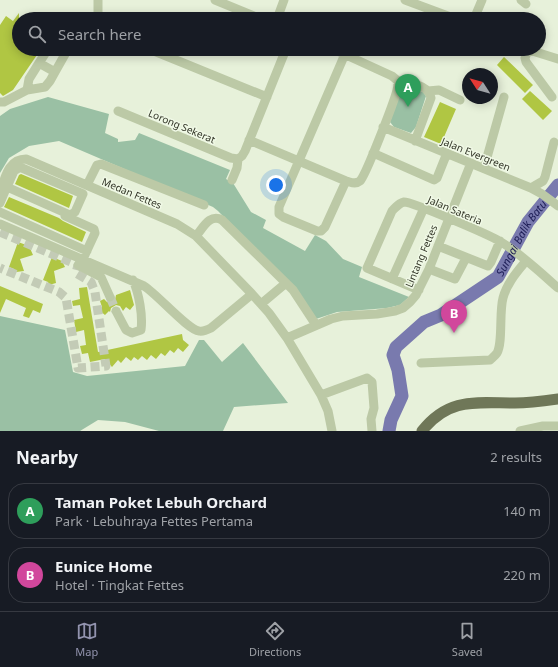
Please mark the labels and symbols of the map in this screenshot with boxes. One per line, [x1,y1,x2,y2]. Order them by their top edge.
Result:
north arrow [462,68,498,104]
pin: A [395,74,421,107]
street label: Lorong Sekerat [146,106,218,147]
street label: Jalan Evergreen [439,133,513,174]
street label: Medan Fettes [100,174,164,212]
your location [266,175,286,195]
street label: Jalan Sateria [425,192,484,228]
water label: Sungai Balik Batu [492,196,550,278]
street label: Lintang Fettes [402,222,441,289]
pin: B [441,300,467,333]

